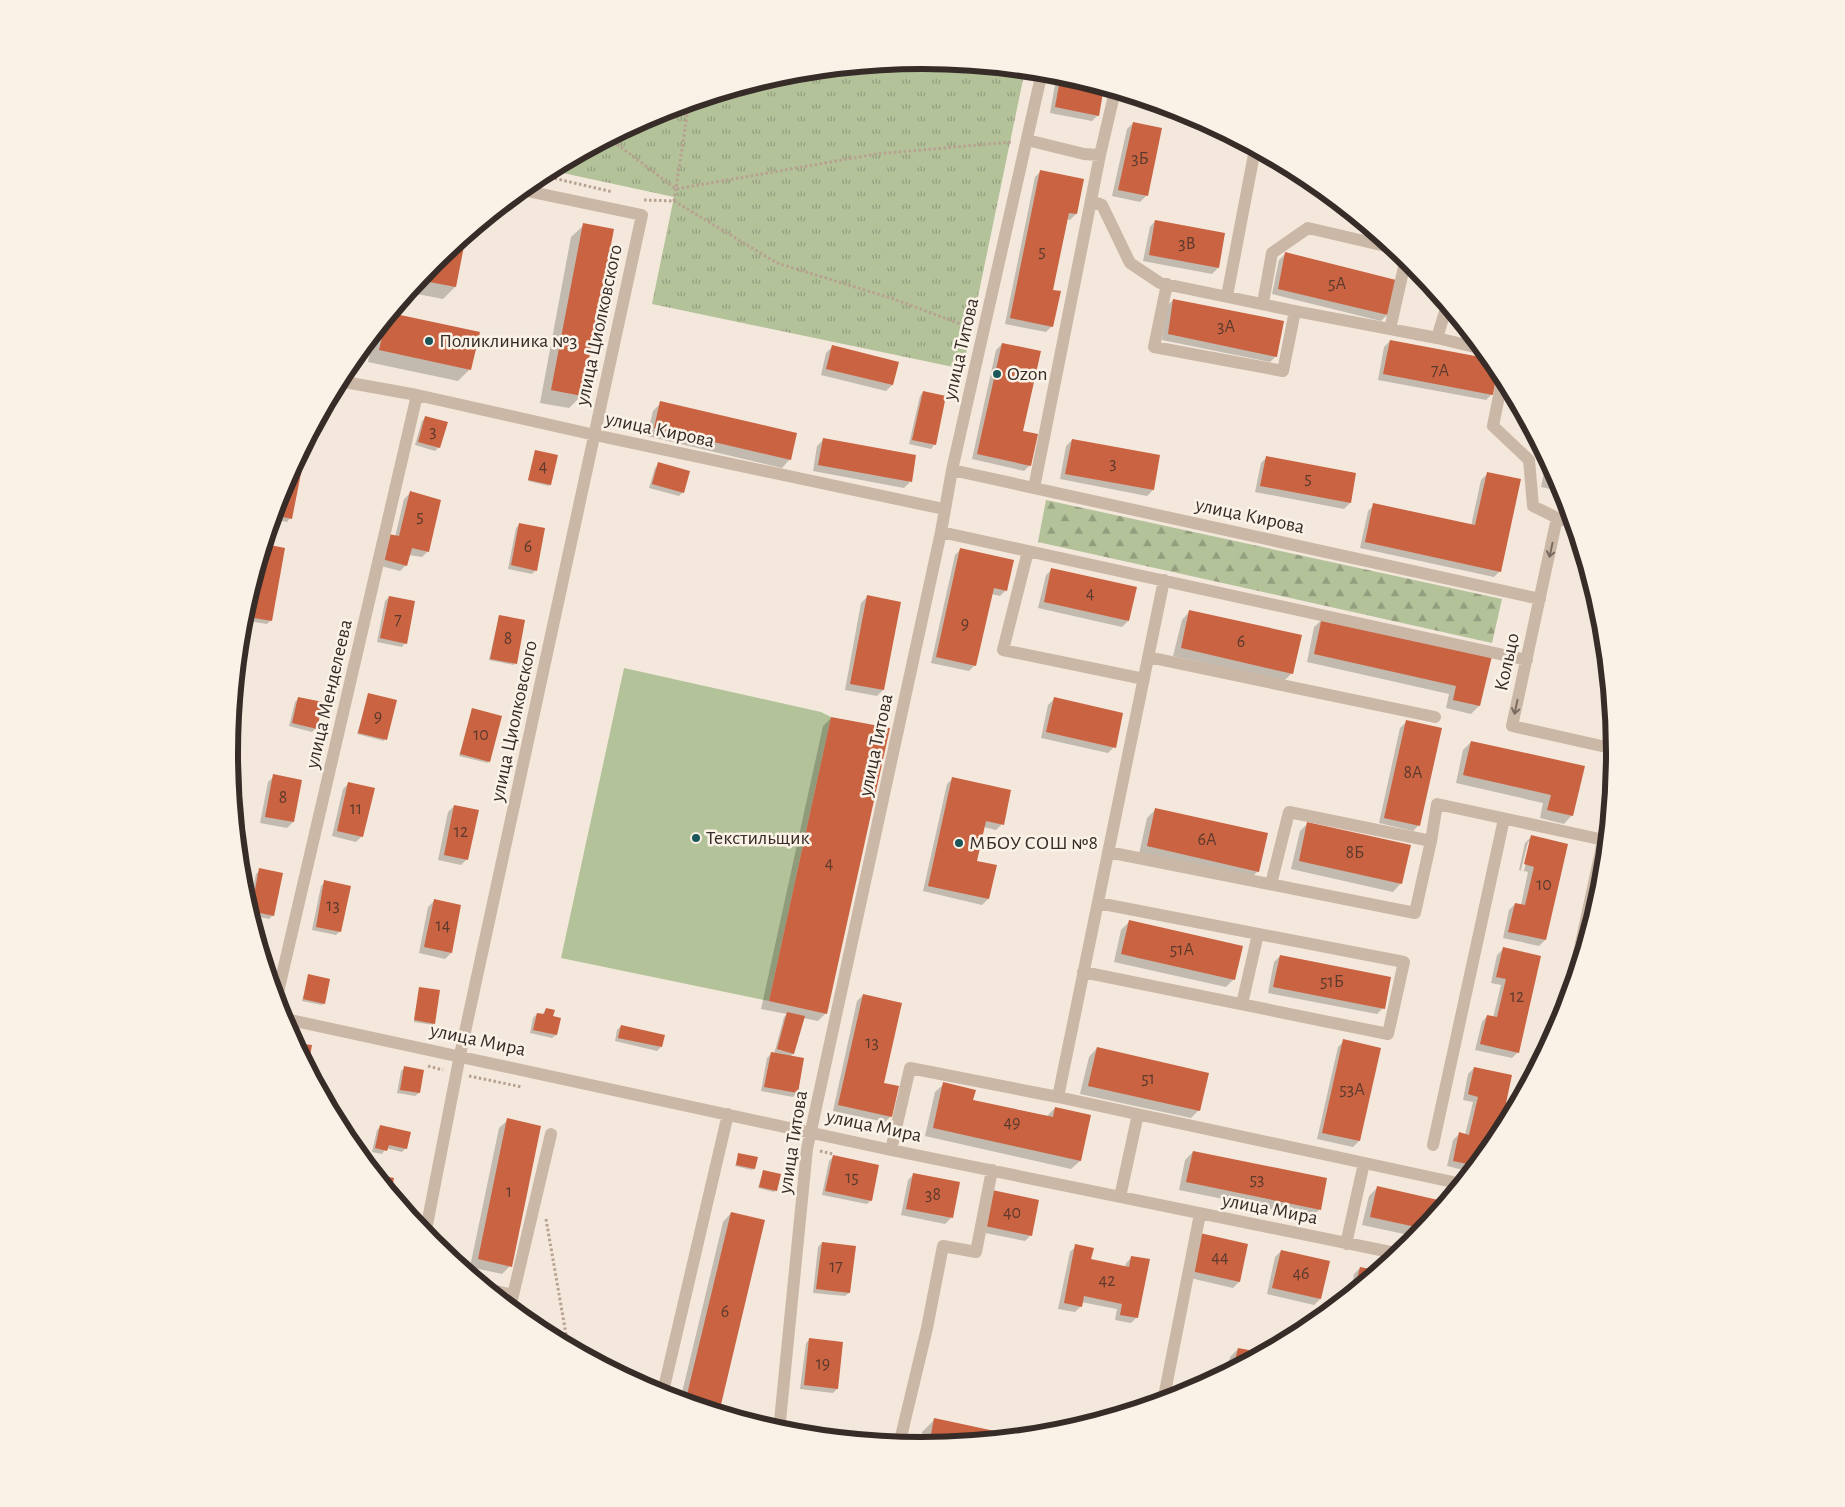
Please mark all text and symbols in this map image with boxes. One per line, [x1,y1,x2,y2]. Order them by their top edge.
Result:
house number: 3Б [1131,150,1149,168]
house number: 3В [1178,235,1196,253]
street label: улица Циолковского [572,243,626,408]
house number: 5 [1038,243,1046,261]
house number: 5А [1328,275,1346,293]
street label: улица Титова [939,296,982,403]
house number: 3А [1217,318,1235,336]
place label: Поликлиника №3 [439,331,577,351]
marker: Поликлиника №3 [423,335,435,347]
house number: 7А [1431,362,1449,380]
place label: Ozon [1007,364,1048,384]
marker: Ozon [991,368,1003,380]
street label: улица Кирова [603,408,716,451]
house number: 3 [429,423,437,441]
house number: 3 [1109,455,1117,473]
house number: 4 [539,458,548,476]
house number: 5 [1304,470,1312,488]
street label: улица Кирова [1193,494,1306,537]
house number: 5 [416,508,424,526]
house number: 6 [524,538,532,556]
one-way arrow [1545,541,1555,557]
house number: 4 [1086,585,1095,603]
house number: 7 [394,611,402,629]
house number: 9 [961,615,969,633]
street label: улица Менделеева [302,618,356,771]
house number: 8 [504,630,512,648]
street label: Кольцо [1491,631,1523,693]
house number: 6 [1237,633,1245,651]
street label: улица Циолковского [487,639,541,804]
street label: улица Титова [855,692,897,799]
one-way arrow [1511,699,1520,715]
house number: 9 [374,708,382,726]
house number: 10 [473,726,489,744]
house number: 8А [1403,764,1423,782]
house number: 8 [279,789,287,807]
house number: 11 [350,800,362,818]
house number: 12 [454,823,468,841]
place label: Текстильщик [706,828,810,848]
house number: 6А [1197,831,1217,849]
marker: Текстильщик [690,832,702,844]
place label: МБОУ СОШ №8 [969,833,1098,853]
marker: МБОУ СОШ №8 [953,837,965,849]
house number: 8Б [1346,844,1364,862]
house number: 4 [825,855,834,873]
house number: 10 [1536,876,1552,894]
house number: 13 [326,897,340,915]
house number: 14 [436,917,451,935]
house number: 51А [1170,941,1195,959]
house number: 51Б [1320,973,1344,991]
house number: 12 [1510,988,1524,1006]
street label: улица Мира [427,1020,528,1060]
house number: 13 [865,1034,879,1052]
house number: 51 [1141,1070,1155,1088]
house number: 53А [1339,1081,1365,1099]
street label: улица Титова [775,1089,811,1196]
street label: улица Мира [823,1106,924,1146]
house number: 49 [1003,1114,1021,1132]
house number: 15 [845,1169,859,1187]
house number: 53 [1250,1171,1264,1189]
house number: 1 [506,1183,512,1201]
house number: 38 [925,1186,941,1204]
street label: улица Мира [1219,1190,1320,1228]
house number: 40 [1003,1204,1021,1222]
house number: 44 [1211,1249,1229,1267]
house number: 17 [829,1258,843,1276]
house number: 46 [1292,1265,1310,1283]
house number: 42 [1099,1272,1115,1290]
house number: 6 [721,1303,729,1321]
house number: 19 [816,1355,830,1373]

